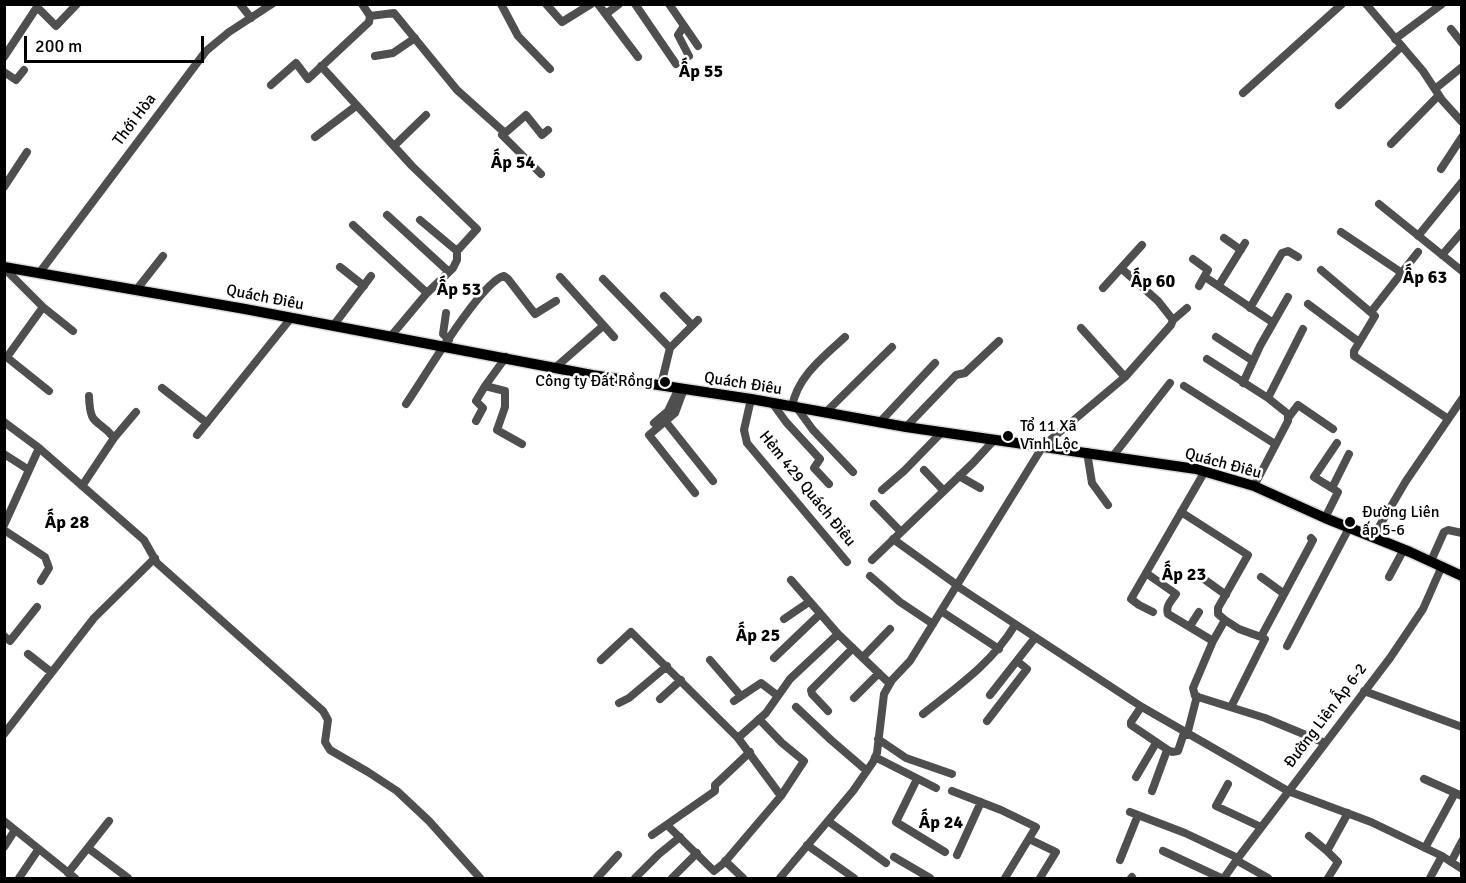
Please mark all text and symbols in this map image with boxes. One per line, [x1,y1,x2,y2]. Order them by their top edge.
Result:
scale bar [27,24,207,62]
text: 200 m [35,35,82,57]
district label: Ấp 55 [679,61,723,83]
street label: Thới Hòa [109,90,161,150]
district label: Ấp 54 [491,152,535,174]
district label: Ấp 63 [1403,267,1447,289]
district label: Ấp 60 [1131,271,1175,293]
district label: Ấp 53 [437,279,481,301]
street label: Quách Điêu [225,281,305,315]
street label: Quách Điêu [703,368,783,400]
place label: Công ty Đất Rồng [535,372,653,392]
marker: Công ty Đất Rồng [658,375,672,389]
place label: Tổ 11 Xã Vĩnh Lộc [1020,417,1078,455]
street label: Hẻm 429 Quách Điêu [754,427,860,551]
marker: Tổ 11 Xã Vĩnh Lộc [1001,429,1015,443]
street label: Quách Điêu [1183,445,1263,483]
place label: Đường Liên ấp 5-6 [1362,503,1440,541]
district label: Ấp 28 [45,512,89,534]
marker: Đường Liên ấp 5-6 [1343,515,1357,529]
district label: Ấp 23 [1162,564,1206,586]
district label: Ấp 25 [736,625,780,647]
street label: Đường Liên Ấp 6-2 [1280,660,1372,772]
district label: Ấp 24 [919,812,963,834]

